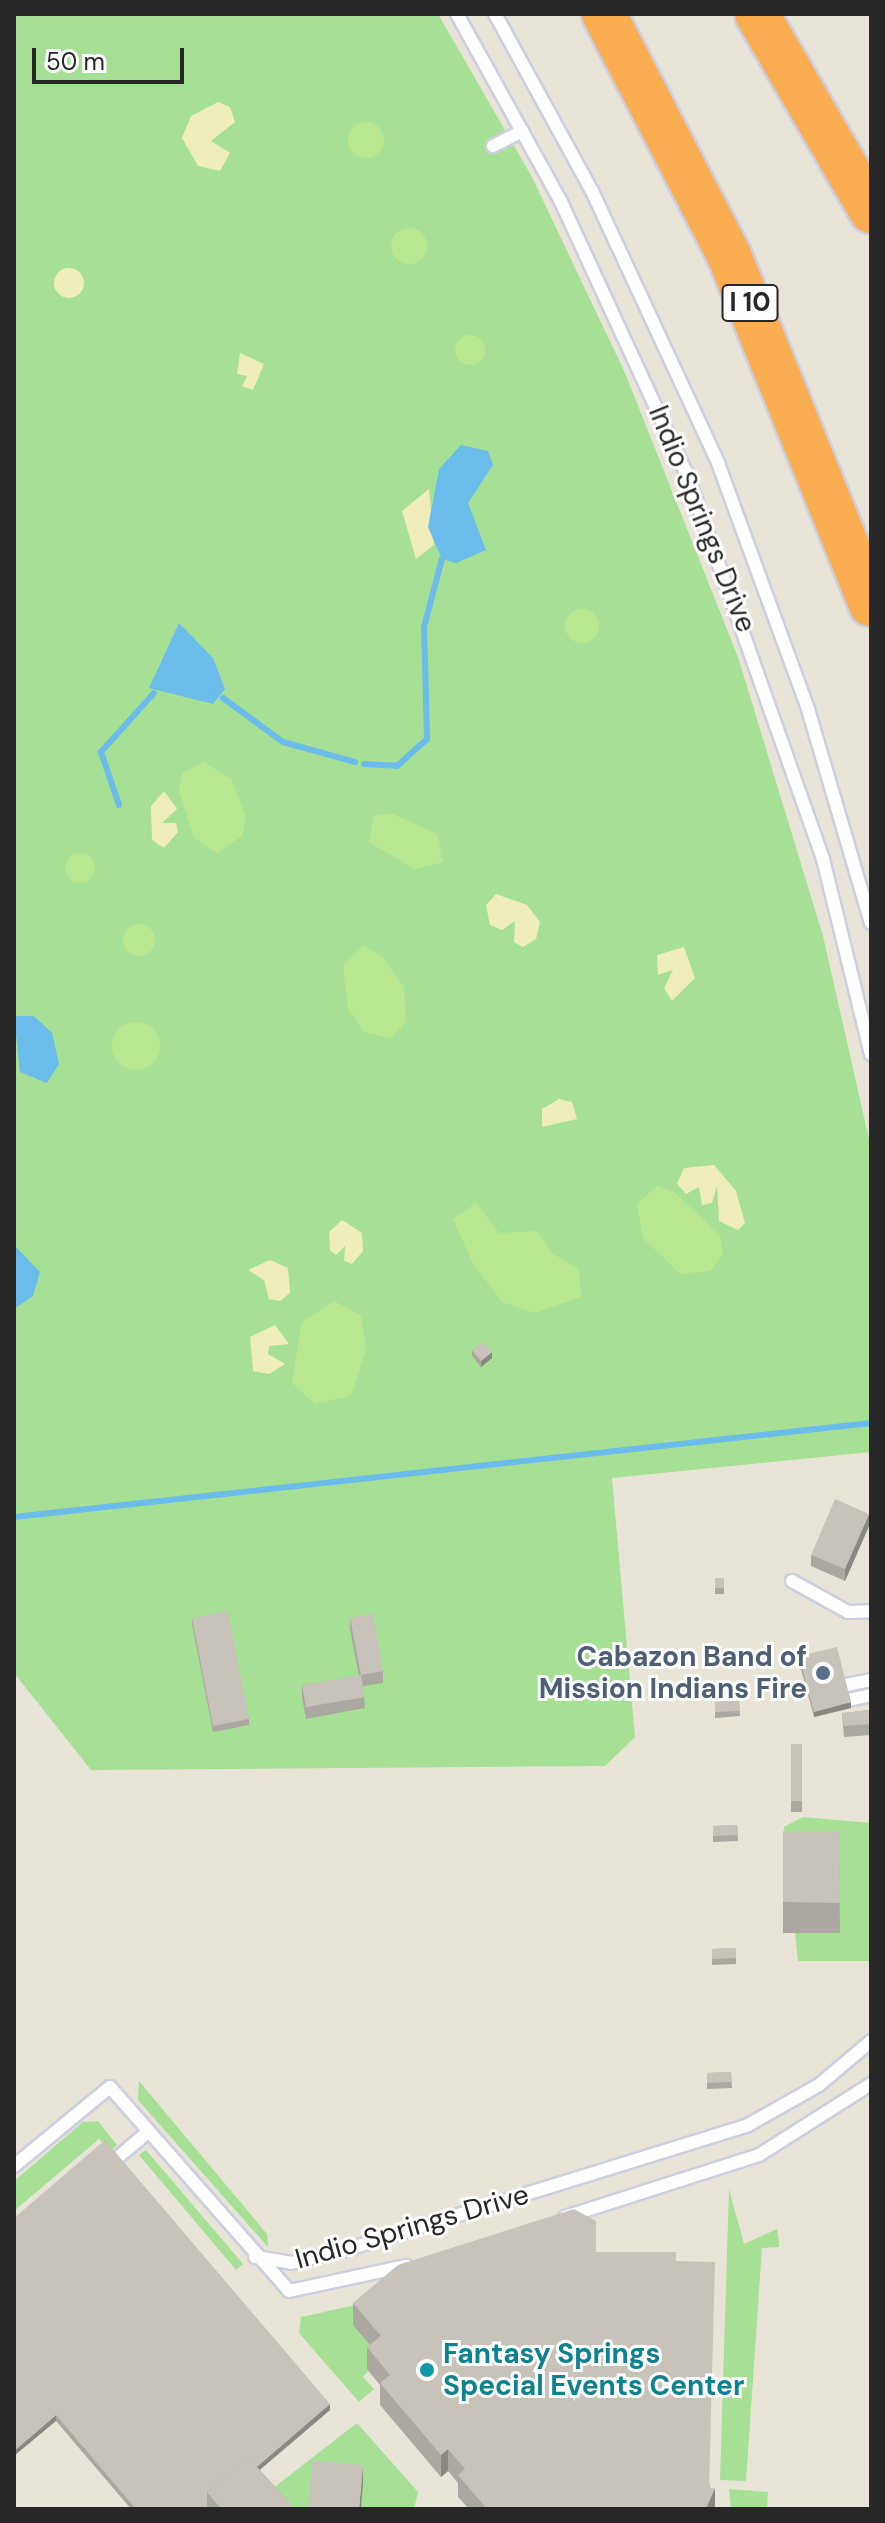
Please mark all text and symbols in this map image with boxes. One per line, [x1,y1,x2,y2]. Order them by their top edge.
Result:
scale bar [36,32,188,82]
text: 50 m [46,46,105,77]
road number: I 10 [720,281,780,325]
street label: Indio Springs Drive [641,401,763,637]
place label: Cabazon Band of Mission Indians Fire [539,1640,807,1706]
marker: Cabazon Band of Mission Indians Fire [814,1664,832,1682]
street label: Indio Springs Drive [291,2178,533,2276]
place label: Fantasy Springs Special Events Center [443,2337,744,2403]
marker: Fantasy Springs Special Events Center [418,2361,436,2379]

